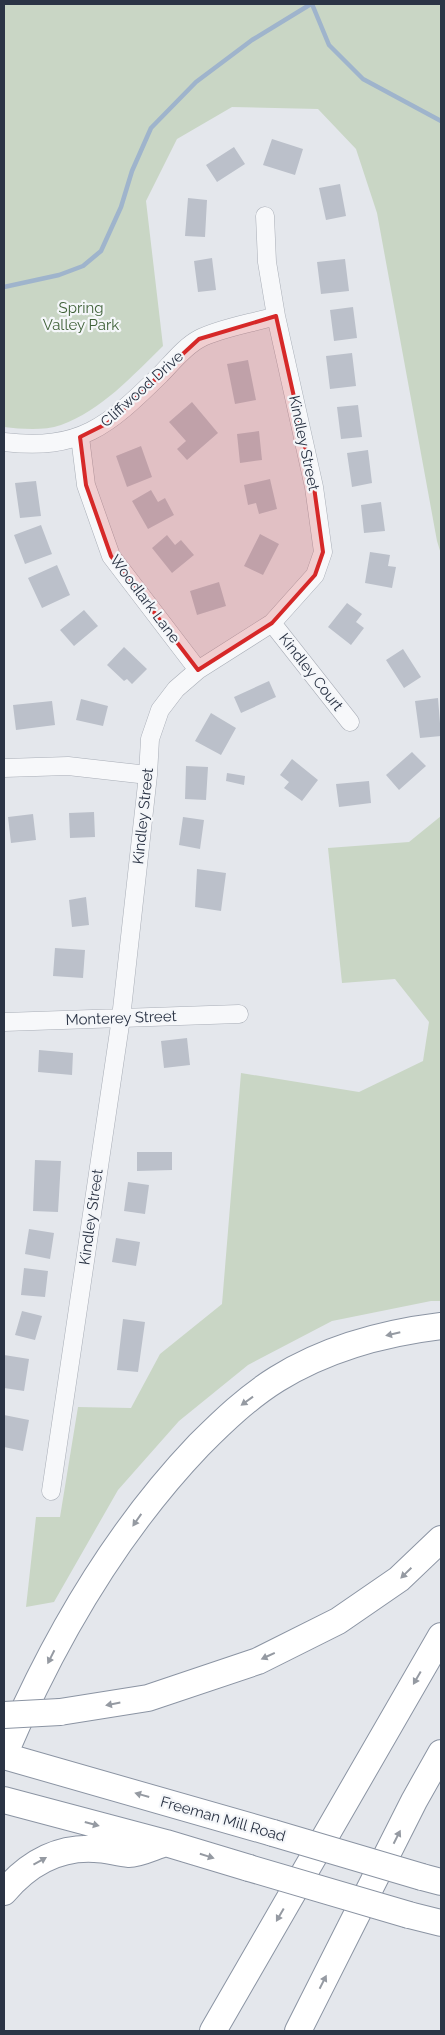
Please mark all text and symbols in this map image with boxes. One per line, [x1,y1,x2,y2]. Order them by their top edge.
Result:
park label: Spring Valley Park [43,299,119,334]
street label: Cliffwood Drive [97,347,187,431]
street label: Kindley Street [285,394,323,492]
street label: Woodlark Lane [106,551,184,647]
street label: Kindley Court [275,630,347,714]
street label: Kindley Street [129,767,157,865]
street label: Monterey Street [65,1007,177,1029]
street label: Kindley Street [75,1168,107,1266]
one-way arrow [386,1330,401,1338]
one-way arrow [240,1396,254,1406]
one-way arrow [132,1513,142,1526]
one-way arrow [400,1567,412,1579]
one-way arrow [47,1650,55,1665]
one-way arrow [260,1652,275,1661]
one-way arrow [413,1670,421,1685]
one-way arrow [104,1701,120,1709]
one-way arrow [134,1791,149,1799]
street label: Freeman Mill Road [158,1793,288,1845]
one-way arrow [85,1820,100,1828]
one-way arrow [393,1829,401,1844]
one-way arrow [200,1852,215,1860]
one-way arrow [33,1857,48,1865]
one-way arrow [276,1908,284,1923]
one-way arrow [319,1974,327,1989]

